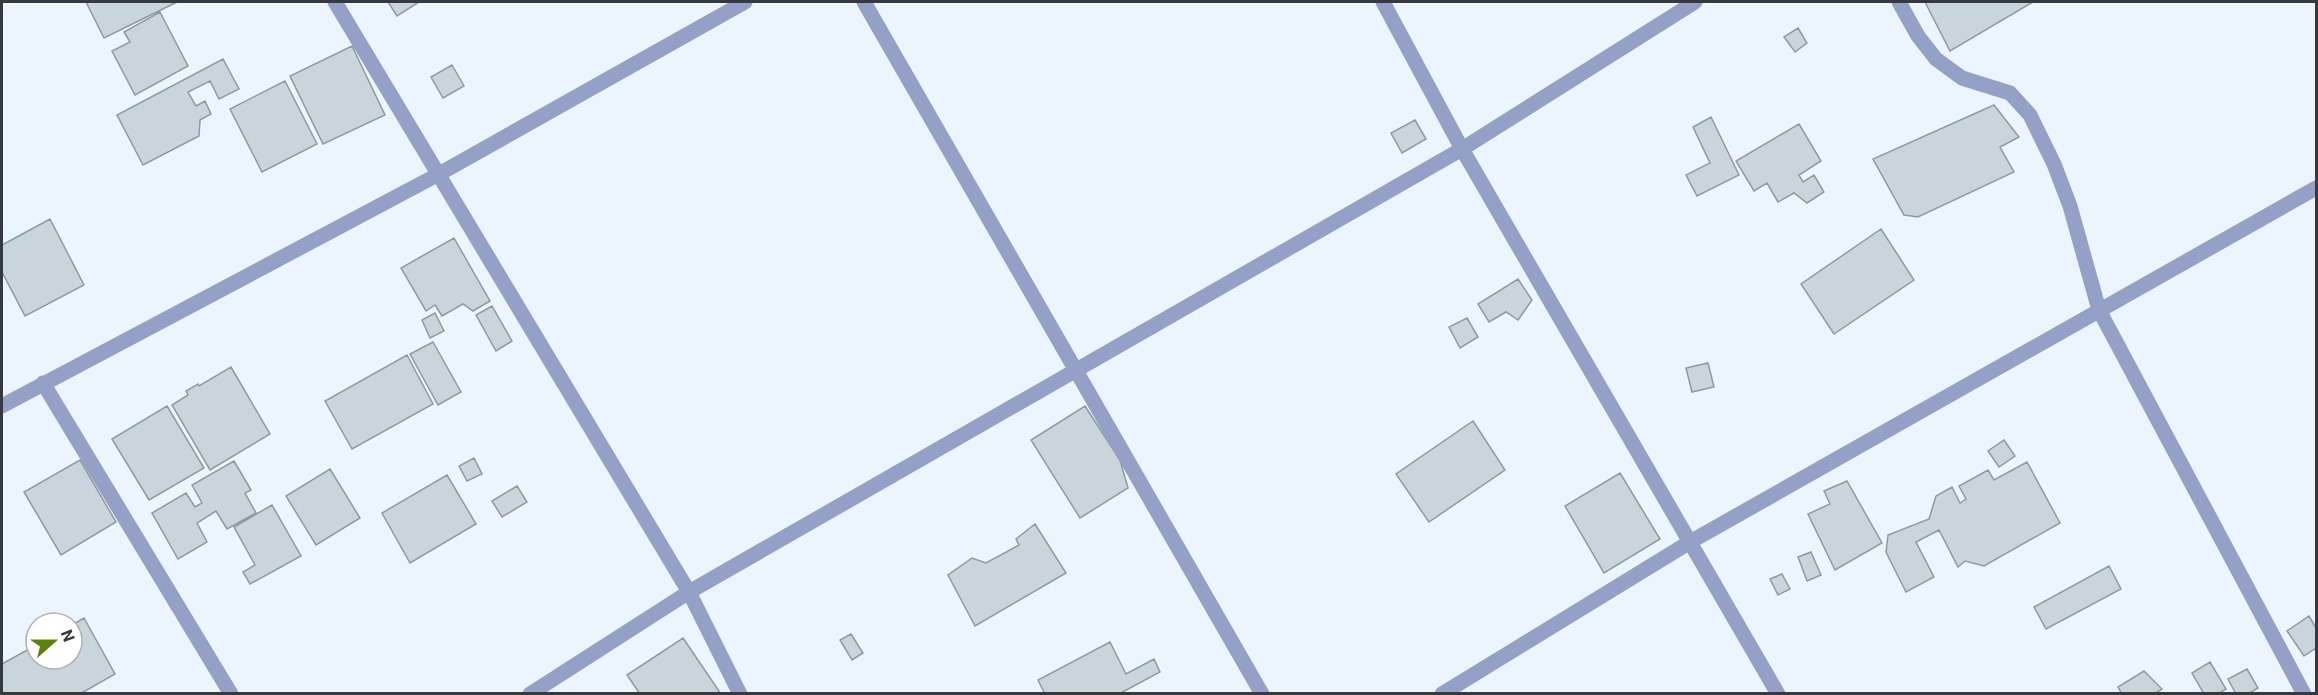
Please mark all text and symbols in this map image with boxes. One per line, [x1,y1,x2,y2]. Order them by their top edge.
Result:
north arrow [24,611,84,671]
text: N [57,627,78,644]

